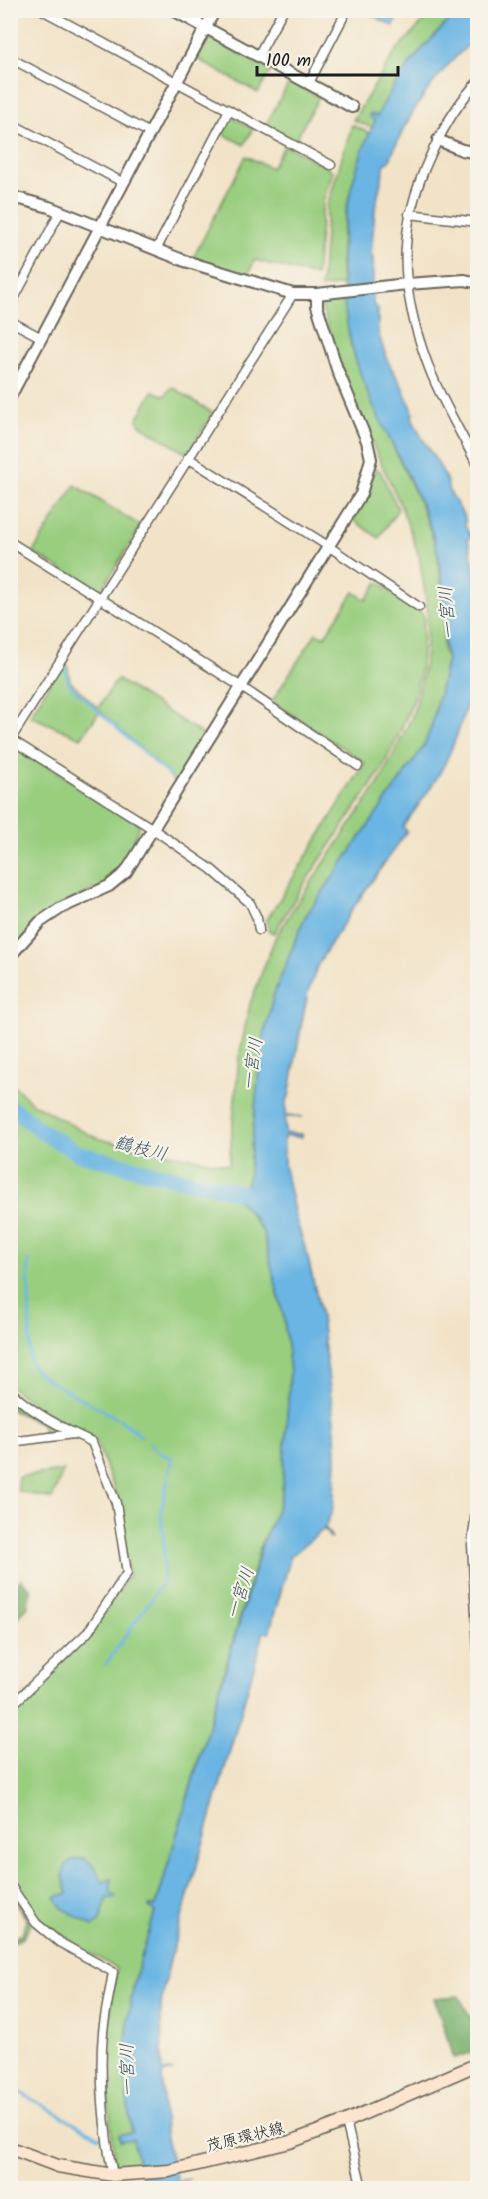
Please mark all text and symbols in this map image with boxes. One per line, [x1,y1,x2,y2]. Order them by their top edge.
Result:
scale bar [257,39,398,77]
text: 100 m [266,47,311,76]
water label: 一宮川 [432,585,465,641]
water label: 一宮川 [235,1035,272,1093]
water label: 鶴枝川 [111,1129,170,1170]
water label: 一宮川 [219,1563,264,1624]
water label: 一宮川 [114,2043,143,2097]
street label: 茂原環状線 [204,2116,287,2159]

